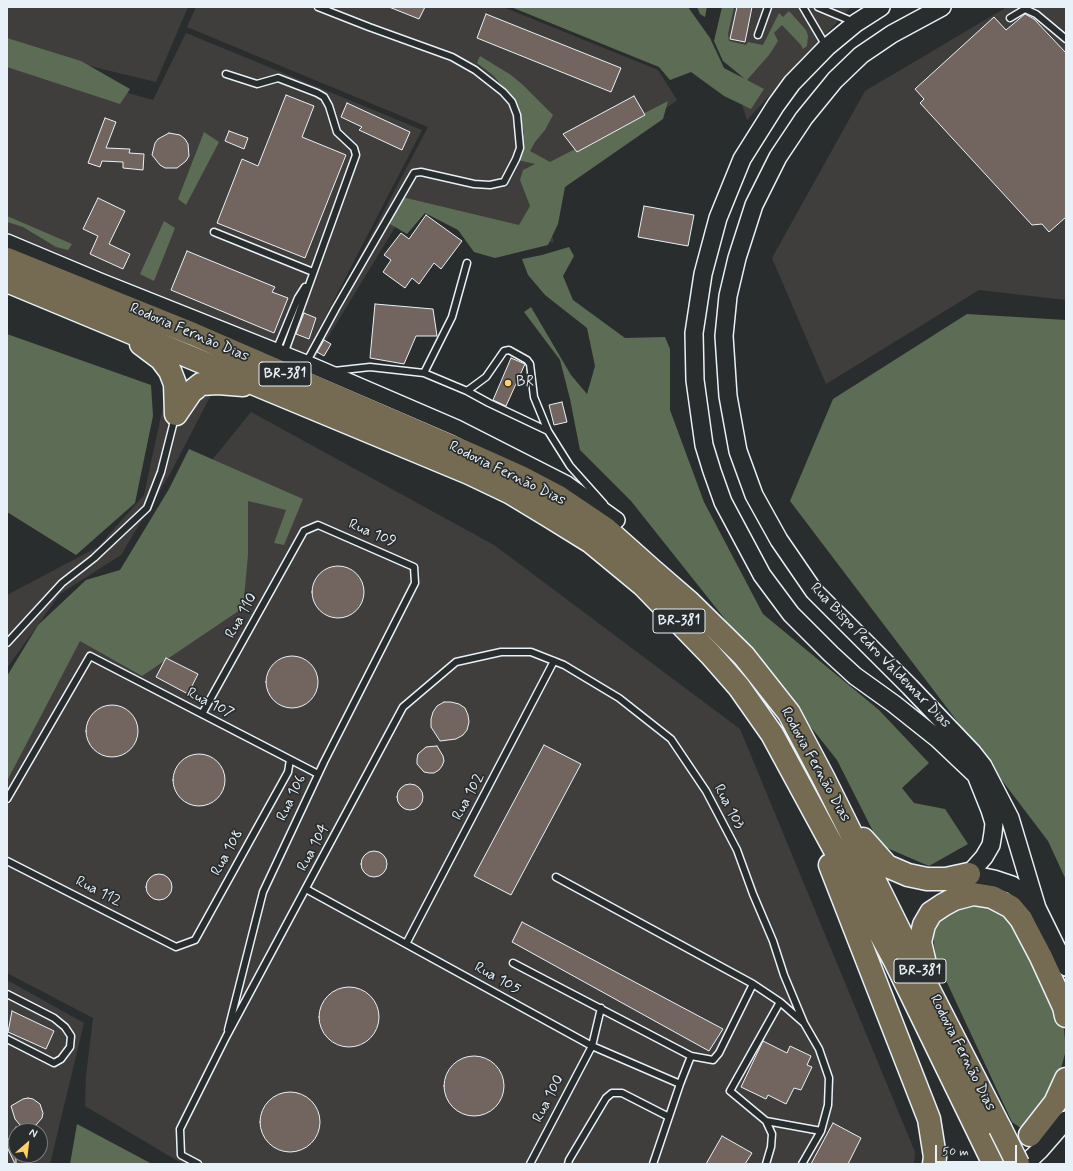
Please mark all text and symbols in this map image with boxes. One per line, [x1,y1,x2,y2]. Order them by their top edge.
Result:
street label: Rodovia Fernão Dias [127,300,251,366]
road number: BR-381 [259,362,311,386]
place label: BR [516,374,534,392]
marker: BR [503,378,513,388]
street label: Rodovia Fernão Dias [446,438,568,510]
street label: Rua 109 [345,516,399,552]
street label: Rua Bispo Pedro Valdemar Dias [806,580,954,732]
street label: Rua 110 [222,590,262,642]
road number: BR-381 [653,609,705,633]
street label: Rua 107 [183,685,237,723]
street label: Rodovia Fernão Dias [776,705,854,825]
street label: Rua 102 [449,770,489,824]
street label: Rua 106 [273,772,311,824]
street label: Rua 103 [709,781,747,833]
street label: Rua 104 [294,821,334,875]
street label: Rua 108 [208,827,248,879]
street label: Rua 112 [72,873,124,911]
street label: Rua 105 [471,959,523,999]
road number: BR-381 [894,959,946,983]
street label: Rodovia Fernão Dias [925,992,999,1114]
street label: Rua 100 [529,1072,569,1126]
north arrow [8,1123,48,1163]
text: N [27,1125,40,1141]
scale bar [937,1137,1019,1163]
text: 50 m [942,1144,969,1160]

